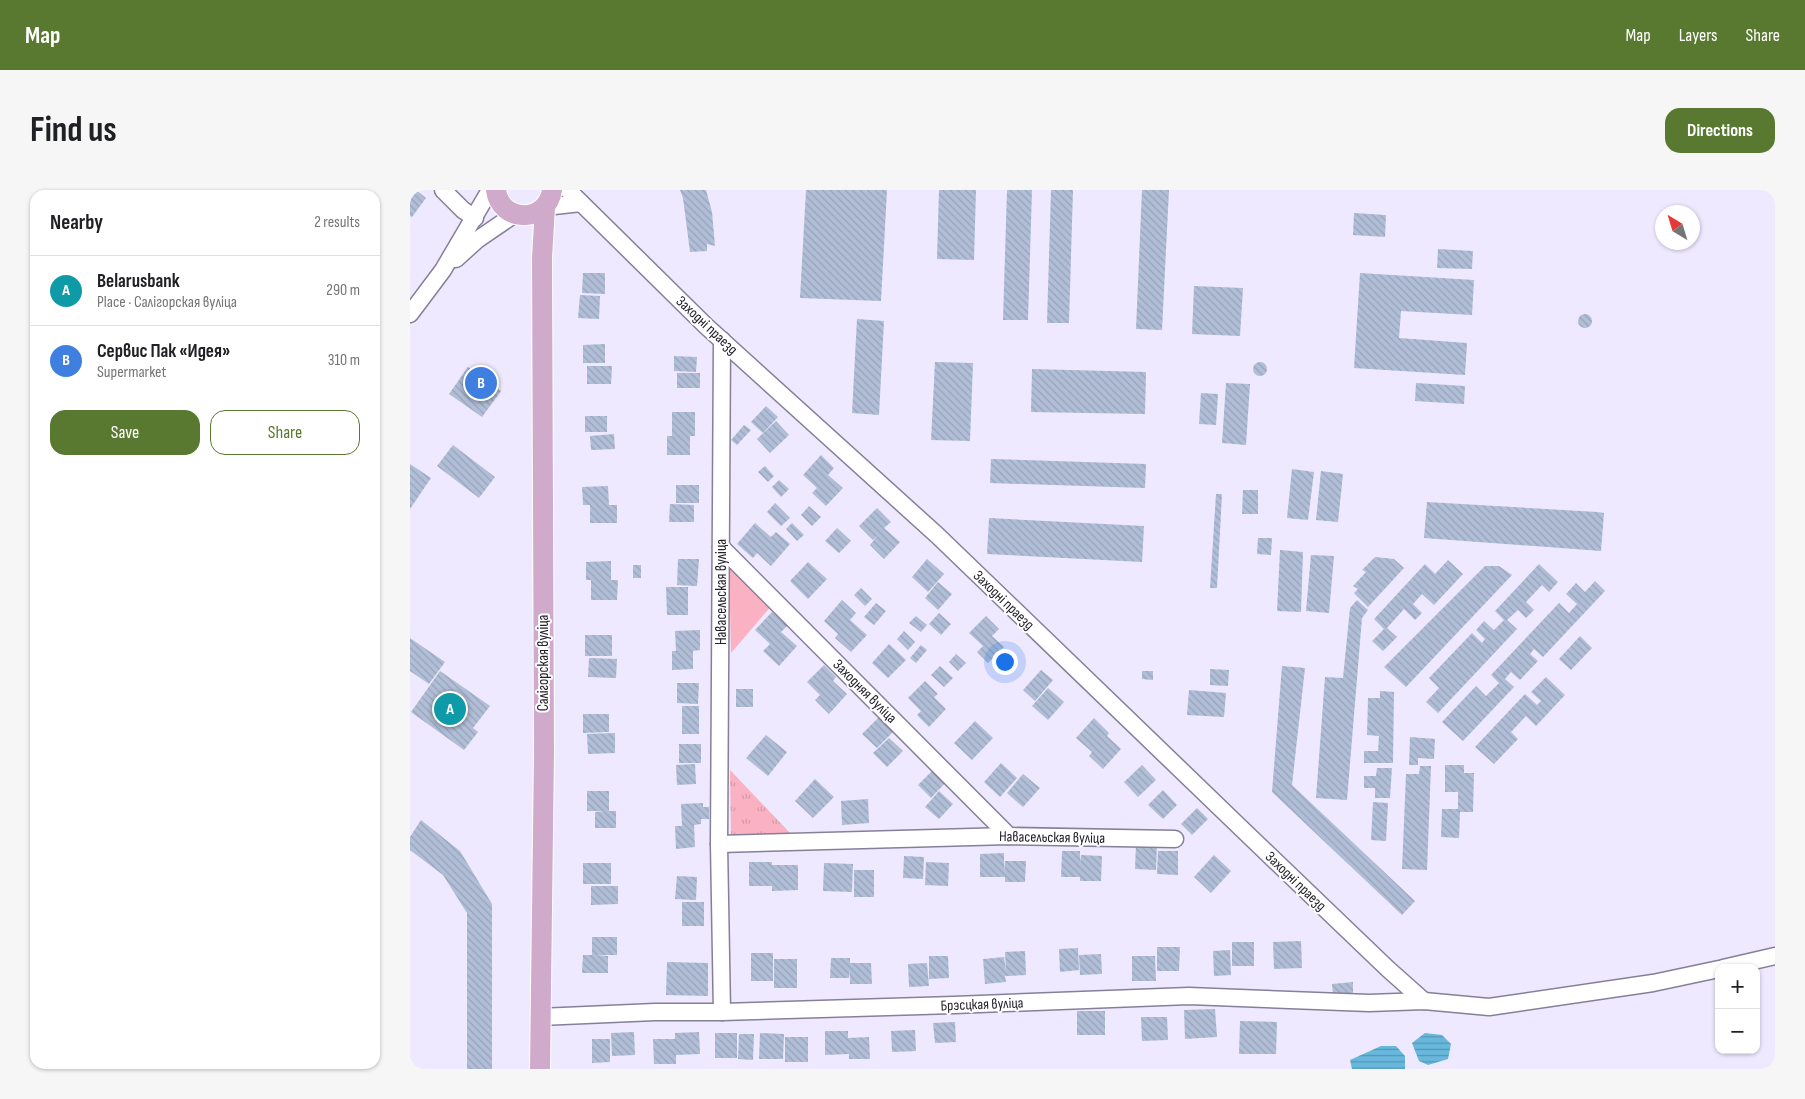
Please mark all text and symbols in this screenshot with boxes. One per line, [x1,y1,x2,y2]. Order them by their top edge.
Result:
text: Map [25,21,60,50]
text: Map [1626,25,1651,46]
text: Layers [1679,25,1718,46]
text: Share [1746,25,1780,46]
button: Directions [1665,108,1775,153]
text: Find us [30,109,117,152]
north arrow [1655,205,1700,250]
text: Nearby [50,210,103,235]
text: 2 results [314,213,360,232]
text: Belarusbank [97,270,180,293]
text: A [62,281,70,300]
text: 290 m [326,281,360,300]
street label: Заходні праезд [672,292,742,359]
text: Place · Салігорская вуліца [97,293,237,312]
text: Сервис Пак «Идея» [97,340,230,363]
text: B [62,351,70,370]
text: 310 m [328,351,360,370]
text: Supermarket [97,363,166,382]
pin: B [465,364,497,402]
button: Save [50,410,200,455]
button: Share [210,410,360,455]
street label: Навасельская вуліца [712,539,731,645]
street label: Заходні праезд [969,567,1038,634]
street label: Салігорская вуліца [534,614,553,711]
your location [992,649,1018,675]
street label: Заходняя вуліца [829,655,901,727]
pin: A [434,690,466,728]
street label: Навасельская вуліца [999,827,1105,848]
street label: Заходні праезд [1261,848,1330,915]
map controls [1715,964,1760,1054]
button: + [1715,964,1760,1009]
street label: Брэсцкая вуліца [940,994,1024,1015]
button: − [1715,1009,1760,1054]

